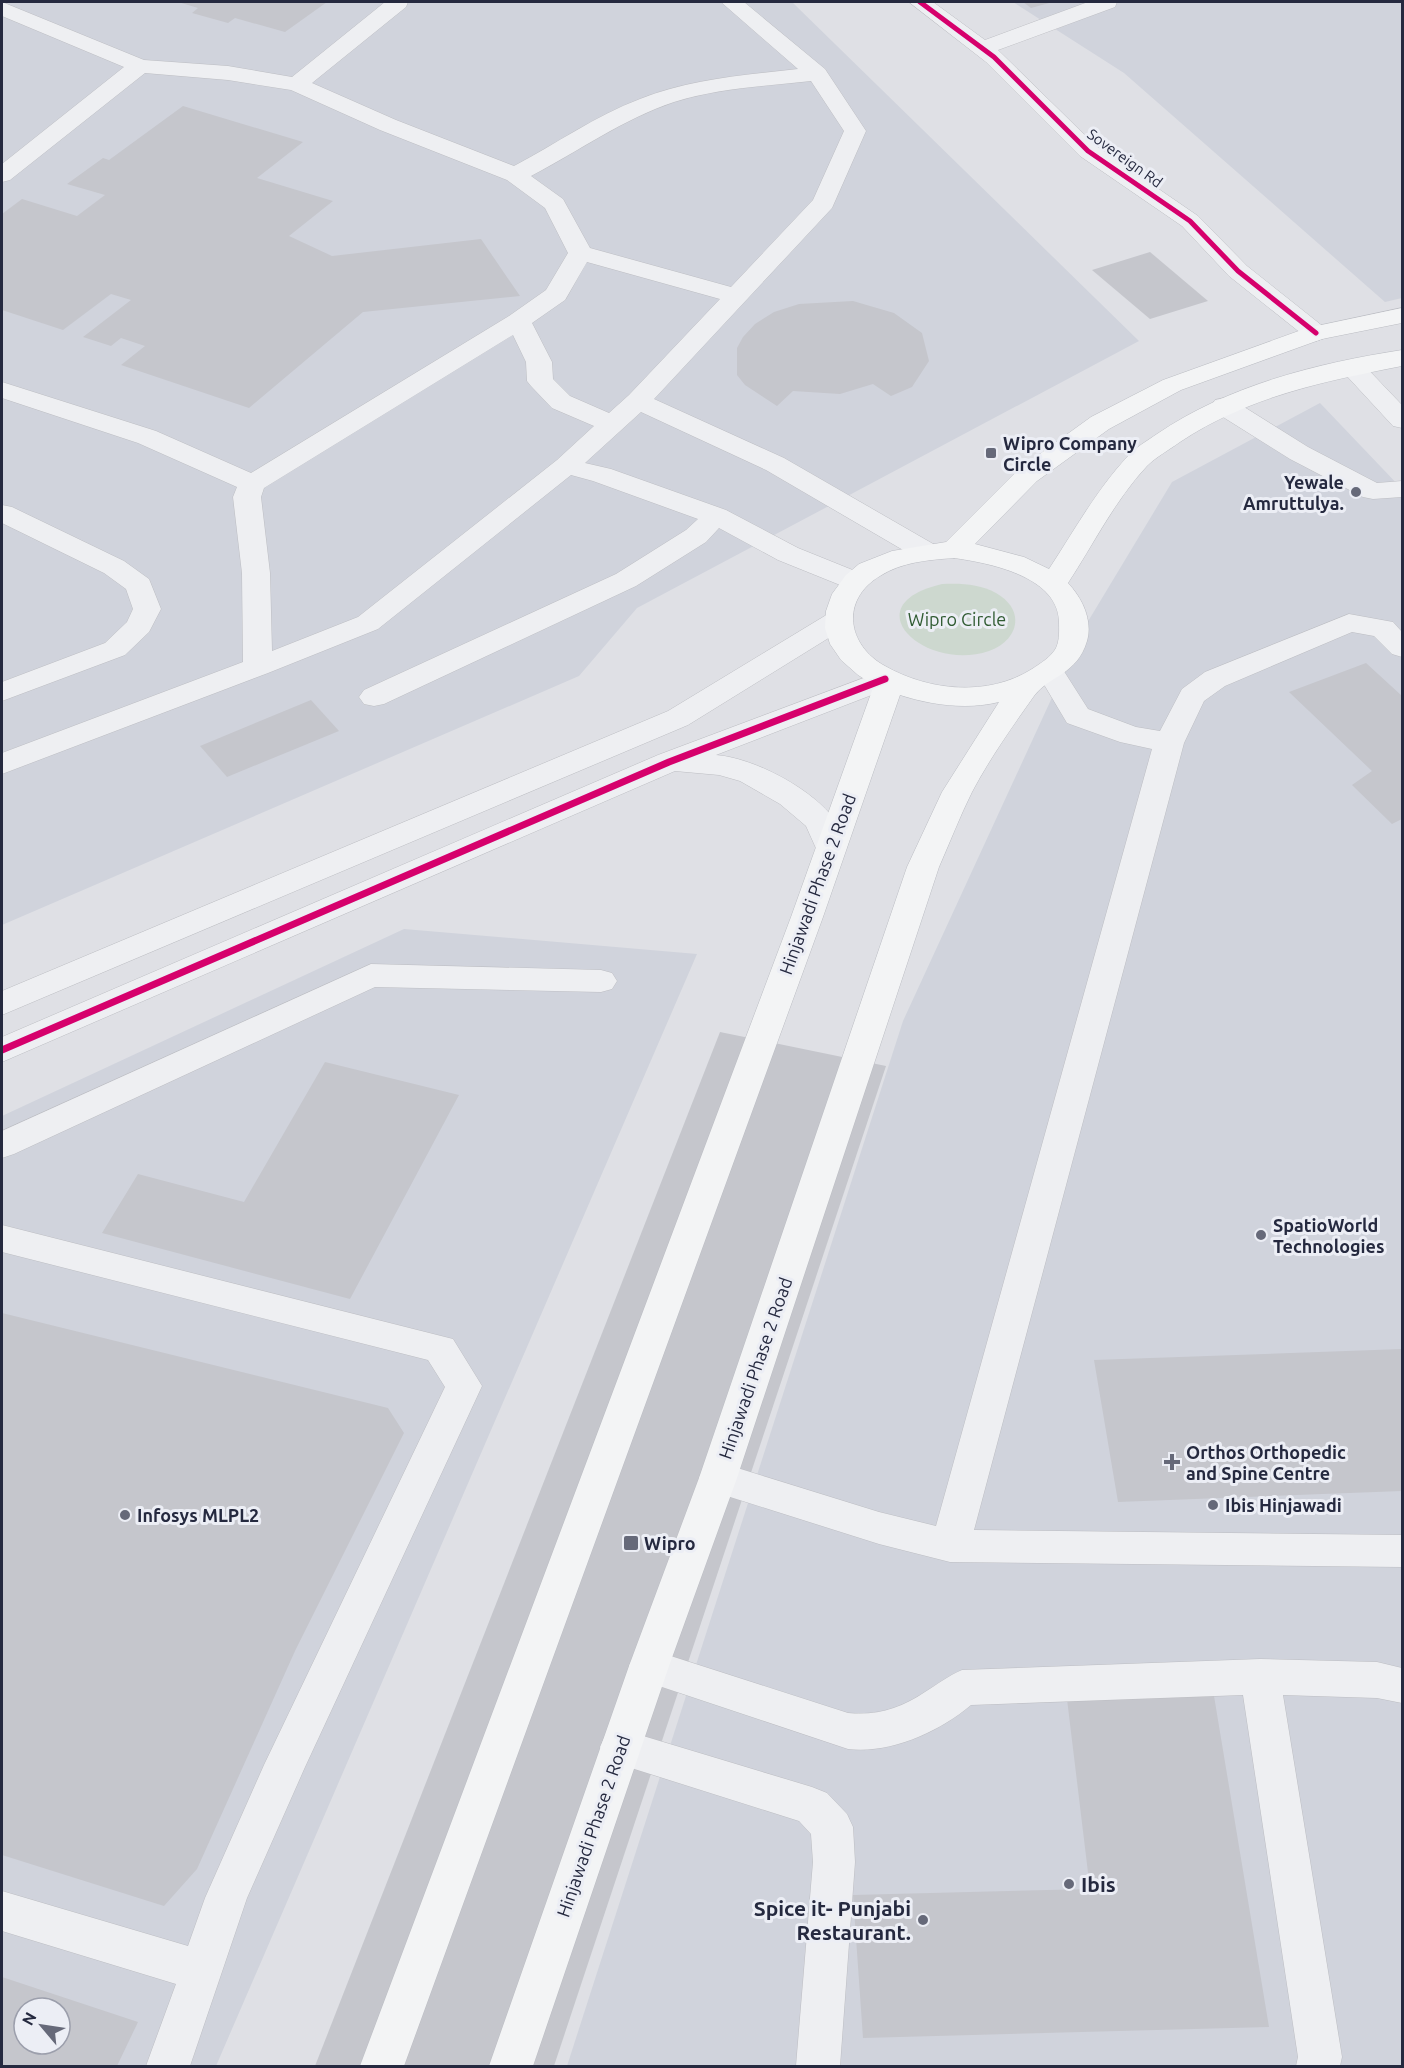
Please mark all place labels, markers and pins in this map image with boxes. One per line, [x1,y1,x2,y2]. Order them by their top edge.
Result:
place label: Wipro Company Circle [1003,433,1137,474]
marker: Wipro Company Circle [984,446,998,460]
place label: Yewale Amruttulya. [1243,472,1344,513]
marker: Yewale Amruttulya. [1349,485,1363,499]
place label: SpatioWorld Technologies [1273,1215,1384,1256]
marker: SpatioWorld Technologies [1254,1228,1268,1242]
place label: Orthos Orthopedic and Spine Centre [1186,1442,1346,1483]
marker: Orthos Orthopedic and Spine Centre [1163,1453,1181,1471]
place label: Ibis Hinjawadi [1225,1495,1342,1515]
marker: Ibis Hinjawadi [1206,1498,1220,1512]
place label: Infosys MLPL2 [137,1505,259,1525]
marker: Infosys MLPL2 [118,1508,132,1522]
place label: Wipro [644,1533,696,1553]
marker: Wipro [622,1534,640,1552]
place label: Ibis [1081,1872,1116,1896]
marker: Ibis [1062,1877,1076,1891]
place label: Spice it- Punjabi Restaurant. [754,1896,911,1944]
marker: Spice it- Punjabi Restaurant. [916,1913,930,1927]

